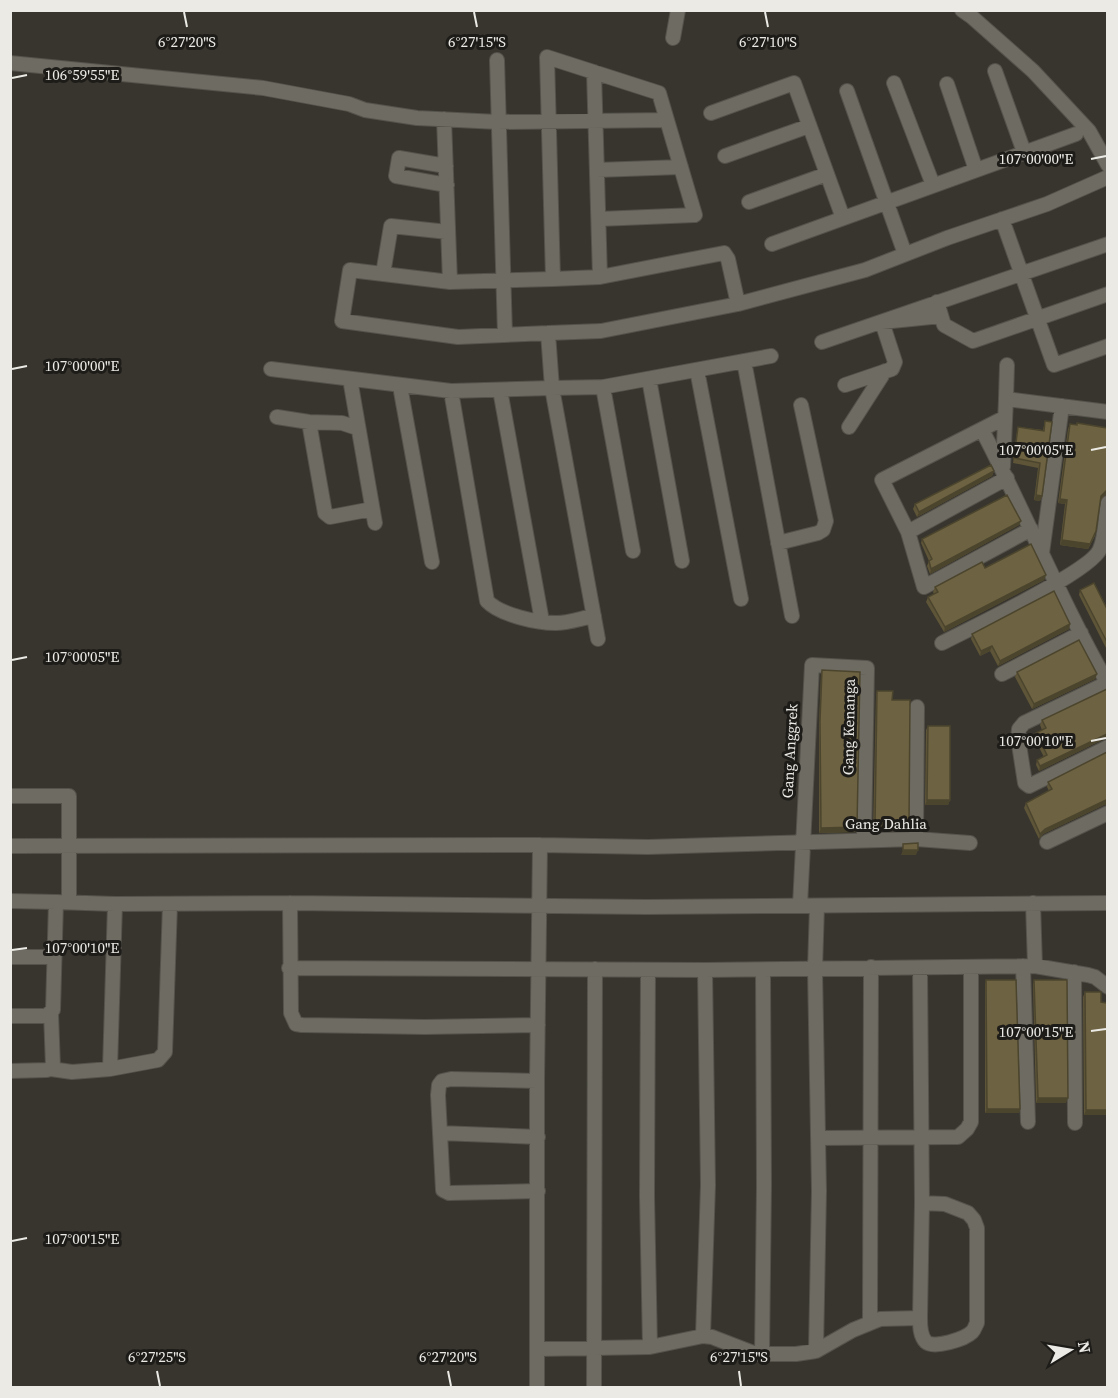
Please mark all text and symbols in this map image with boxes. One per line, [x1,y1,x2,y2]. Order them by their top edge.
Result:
text: 6°27'20"S [158,31,216,52]
text: 6°27'15"S [448,31,506,52]
text: 6°27'10"S [739,31,797,52]
text: 106°59'55"E [45,64,119,85]
text: 107°00'00"E [999,148,1073,169]
text: 107°00'00"E [45,355,119,376]
text: 107°00'05"E [999,439,1073,460]
text: 107°00'05"E [45,646,119,667]
street label: Gang Kenanga [837,678,860,775]
street label: Gang Anggrek [777,702,803,799]
text: 107°00'10"E [999,730,1073,751]
street label: Gang Dahlia [845,813,927,834]
text: 107°00'10"E [45,937,119,958]
text: 107°00'15"E [999,1021,1073,1042]
text: 107°00'15"E [45,1228,119,1249]
north arrow [1040,1320,1100,1380]
text: N [1073,1339,1097,1355]
text: 6°27'25"S [128,1346,186,1367]
text: 6°27'20"S [419,1346,477,1367]
text: 6°27'15"S [710,1346,768,1367]

